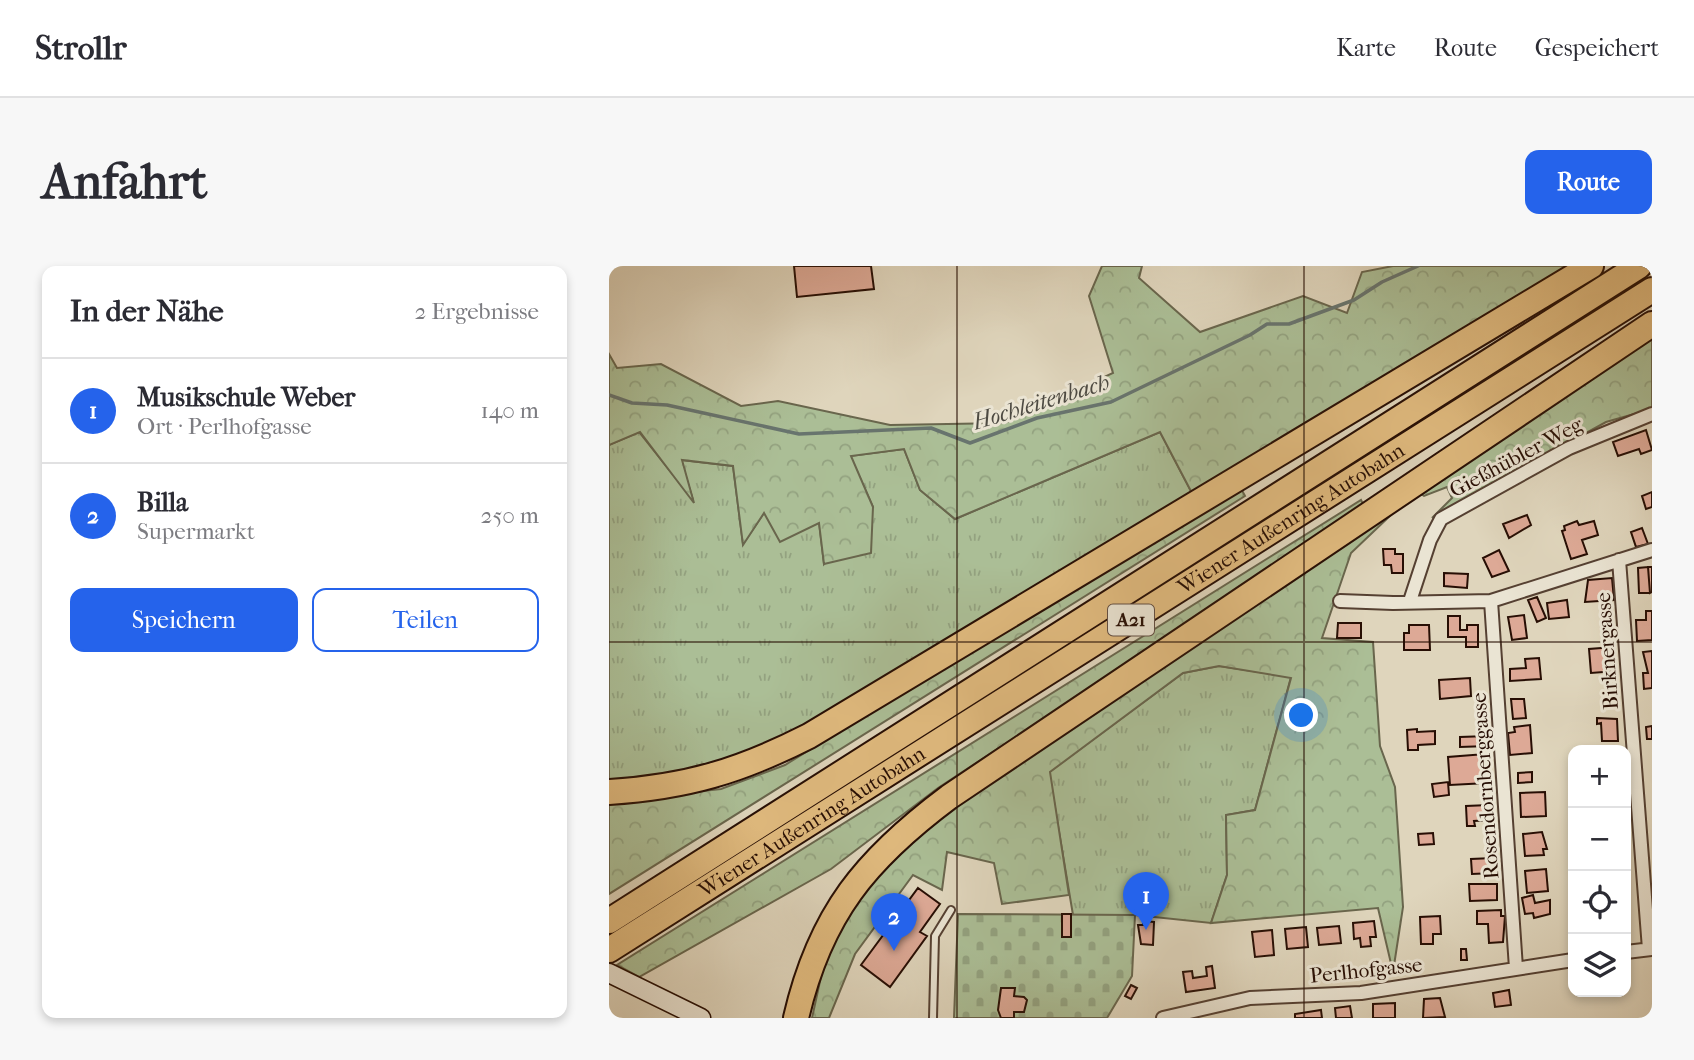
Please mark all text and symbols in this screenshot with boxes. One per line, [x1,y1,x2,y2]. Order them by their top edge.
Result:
text: Strollr [35,29,126,68]
text: Karte [1336,34,1396,62]
text: Route [1434,34,1497,62]
text: Gespeichert [1535,34,1659,62]
button: Route [1525,150,1652,214]
text: Anfahrt [42,153,207,211]
text: In der Nähe [70,294,224,329]
text: 2 Ergebnisse [414,298,539,325]
water label: Hochleitenbach [968,368,1113,436]
text: Musikschule Weber [137,382,355,413]
text: 1 [89,397,97,424]
text: 140 m [480,397,539,424]
street label: Gießhübler Weg [1445,411,1587,502]
text: Ort · Perlhofgasse [137,413,312,440]
street label: Wiener Außenring Autobahn [1172,438,1409,600]
text: Billa [137,487,188,518]
text: 2 [87,502,99,529]
text: 250 m [481,502,539,529]
text: Supermarkt [137,518,255,545]
button: Speichern [70,588,298,652]
button: Teilen [312,588,539,652]
street label: Birknergasse [1591,592,1623,710]
road number: A21 [1108,604,1154,636]
street label: Rosendornberggasse [1467,692,1503,880]
your location [1284,698,1318,732]
street label: Wiener Außenring Autobahn [693,741,930,903]
map controls [1568,745,1631,997]
button: + [1568,745,1631,808]
button: − [1568,808,1631,871]
button: locate [1568,871,1631,934]
pin: 1 [1123,872,1169,930]
pin: 2 [871,893,917,951]
button: layers [1568,934,1631,997]
street label: Perlhofgasse [1309,952,1423,988]

